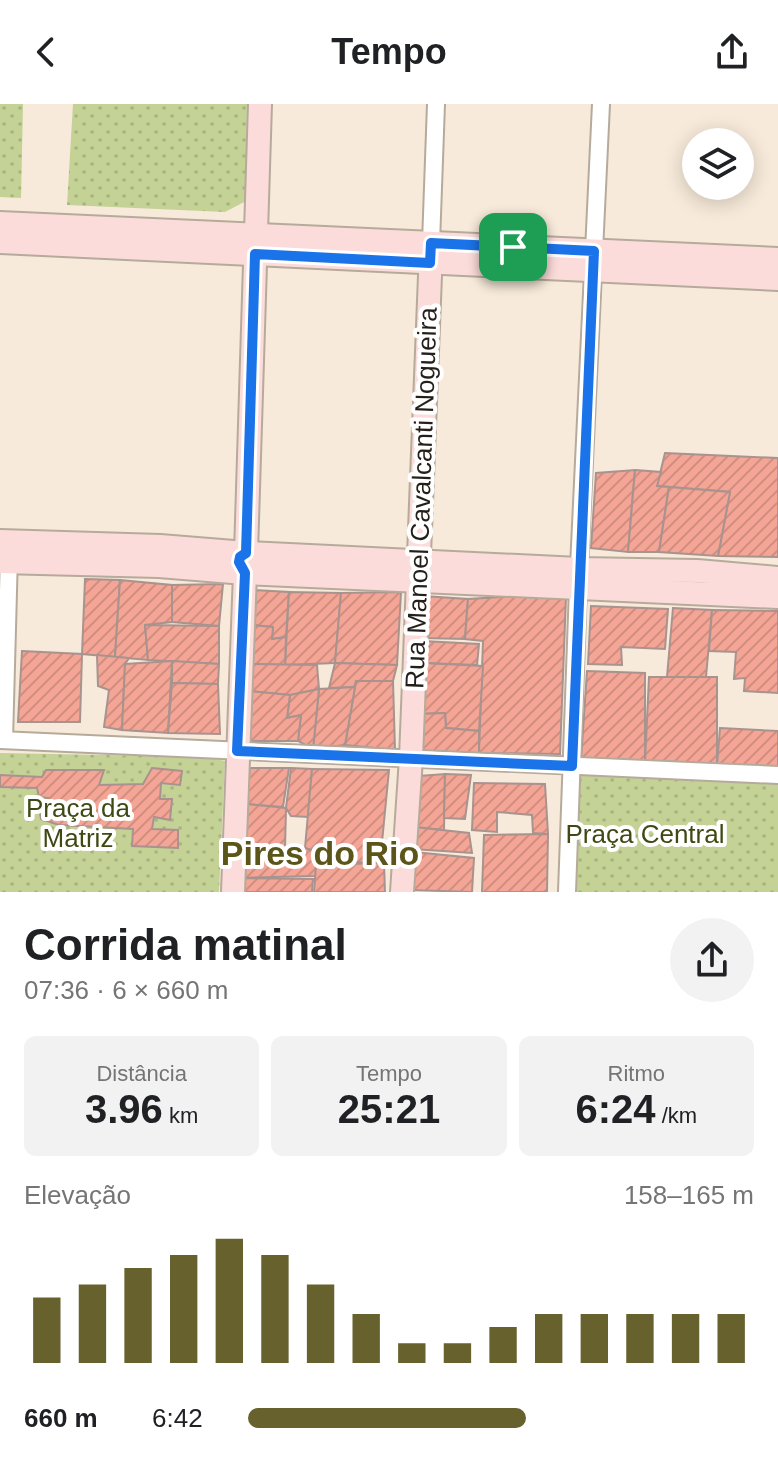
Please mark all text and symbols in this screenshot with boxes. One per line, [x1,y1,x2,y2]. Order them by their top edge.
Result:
icon: back [24,30,68,74]
icon: share [710,30,754,74]
text: Tempo [331,31,447,72]
map controls [682,128,754,200]
button: layers [682,128,754,200]
pin [479,213,547,281]
icon: arrive [491,225,535,269]
street label: Rua Manoel Cavalcanti Nogueira [399,306,443,689]
park label: Praça da Matriz [26,793,131,853]
park label: Praça Central [566,819,724,849]
district label: Pires do Rio [221,834,419,872]
button: share [670,918,754,1002]
text: Corrida matinal [24,920,347,969]
text: 07:36 · 6 × 660 m [24,975,229,1005]
text: Distância [96,1061,187,1086]
text: Tempo [356,1061,422,1086]
text: Ritmo [608,1061,665,1086]
text: 3.96 [85,1087,163,1131]
text: 25:21 [338,1087,440,1131]
text: 6:24 [576,1087,656,1131]
text: km [163,1103,198,1128]
text: /km [656,1103,697,1128]
text: Elevação [24,1180,131,1210]
text: 158–165 m [624,1180,754,1210]
text: 660 m [24,1403,98,1433]
text: 6:42 [152,1403,203,1433]

